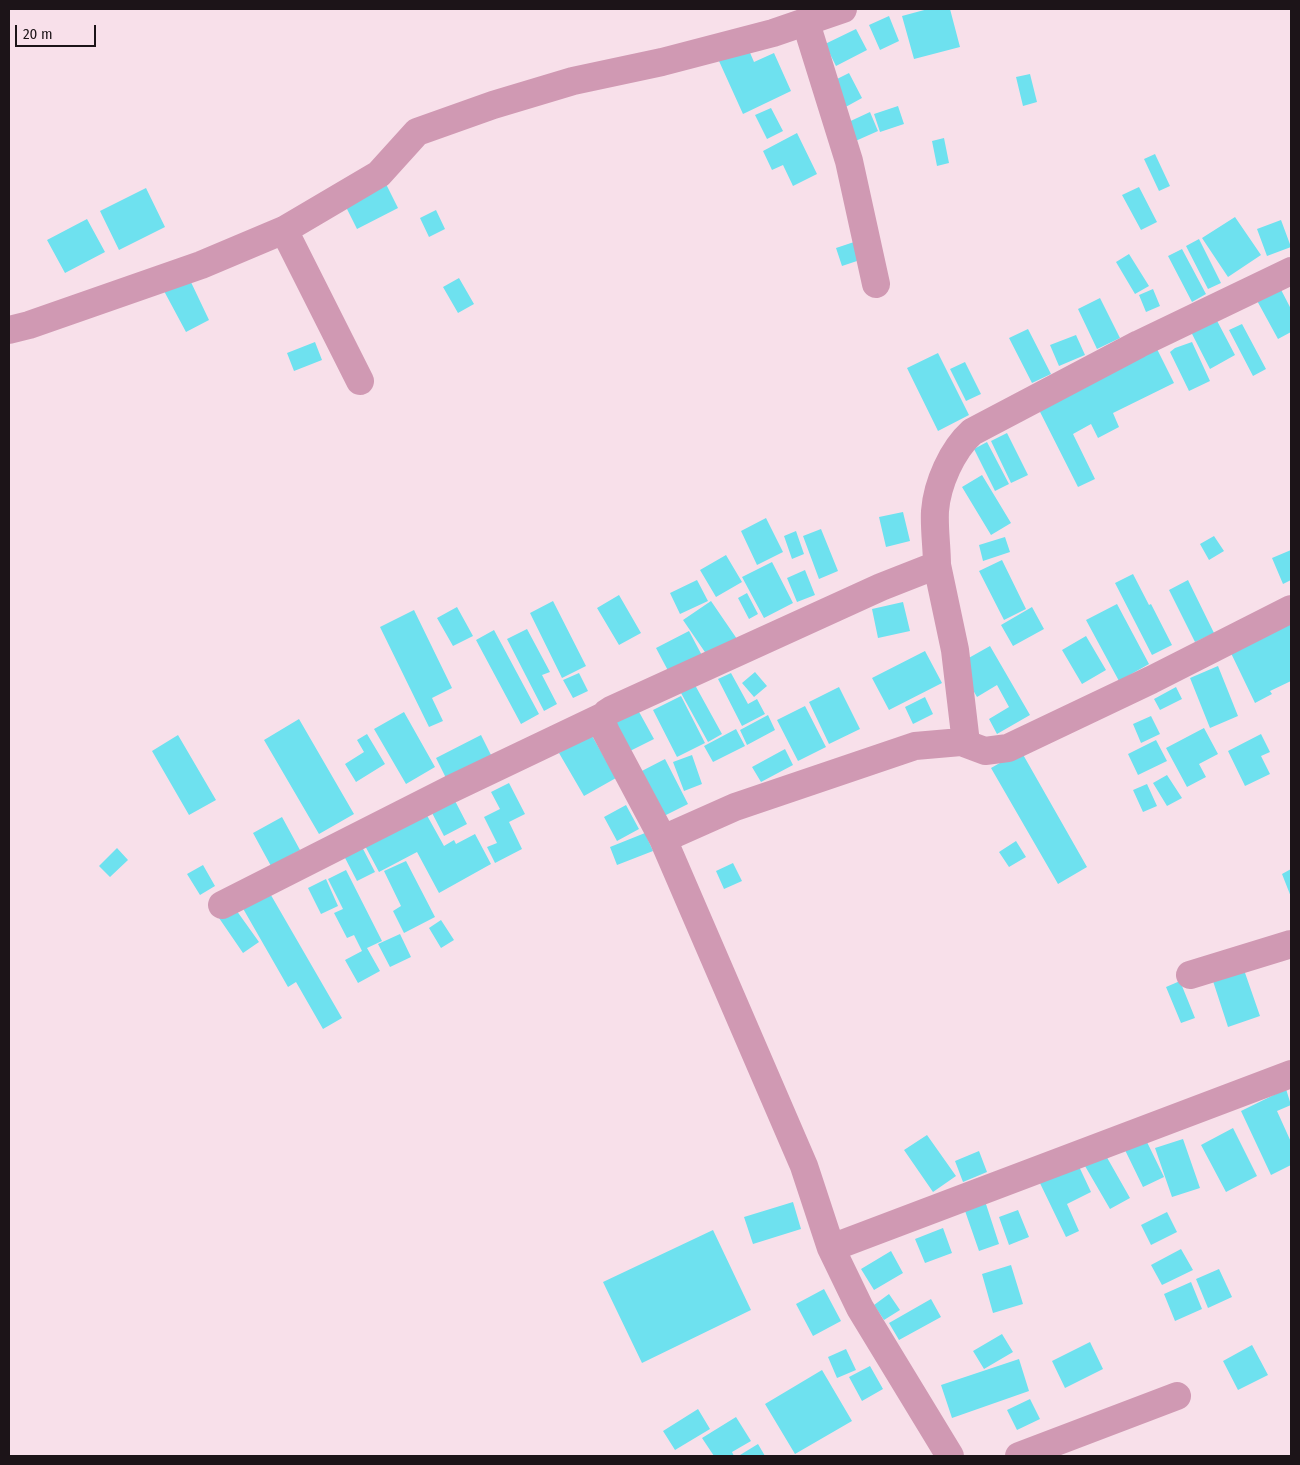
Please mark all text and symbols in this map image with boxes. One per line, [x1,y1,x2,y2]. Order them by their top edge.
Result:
scale bar [18,15,99,47]
text: 20 m [23,25,53,43]

